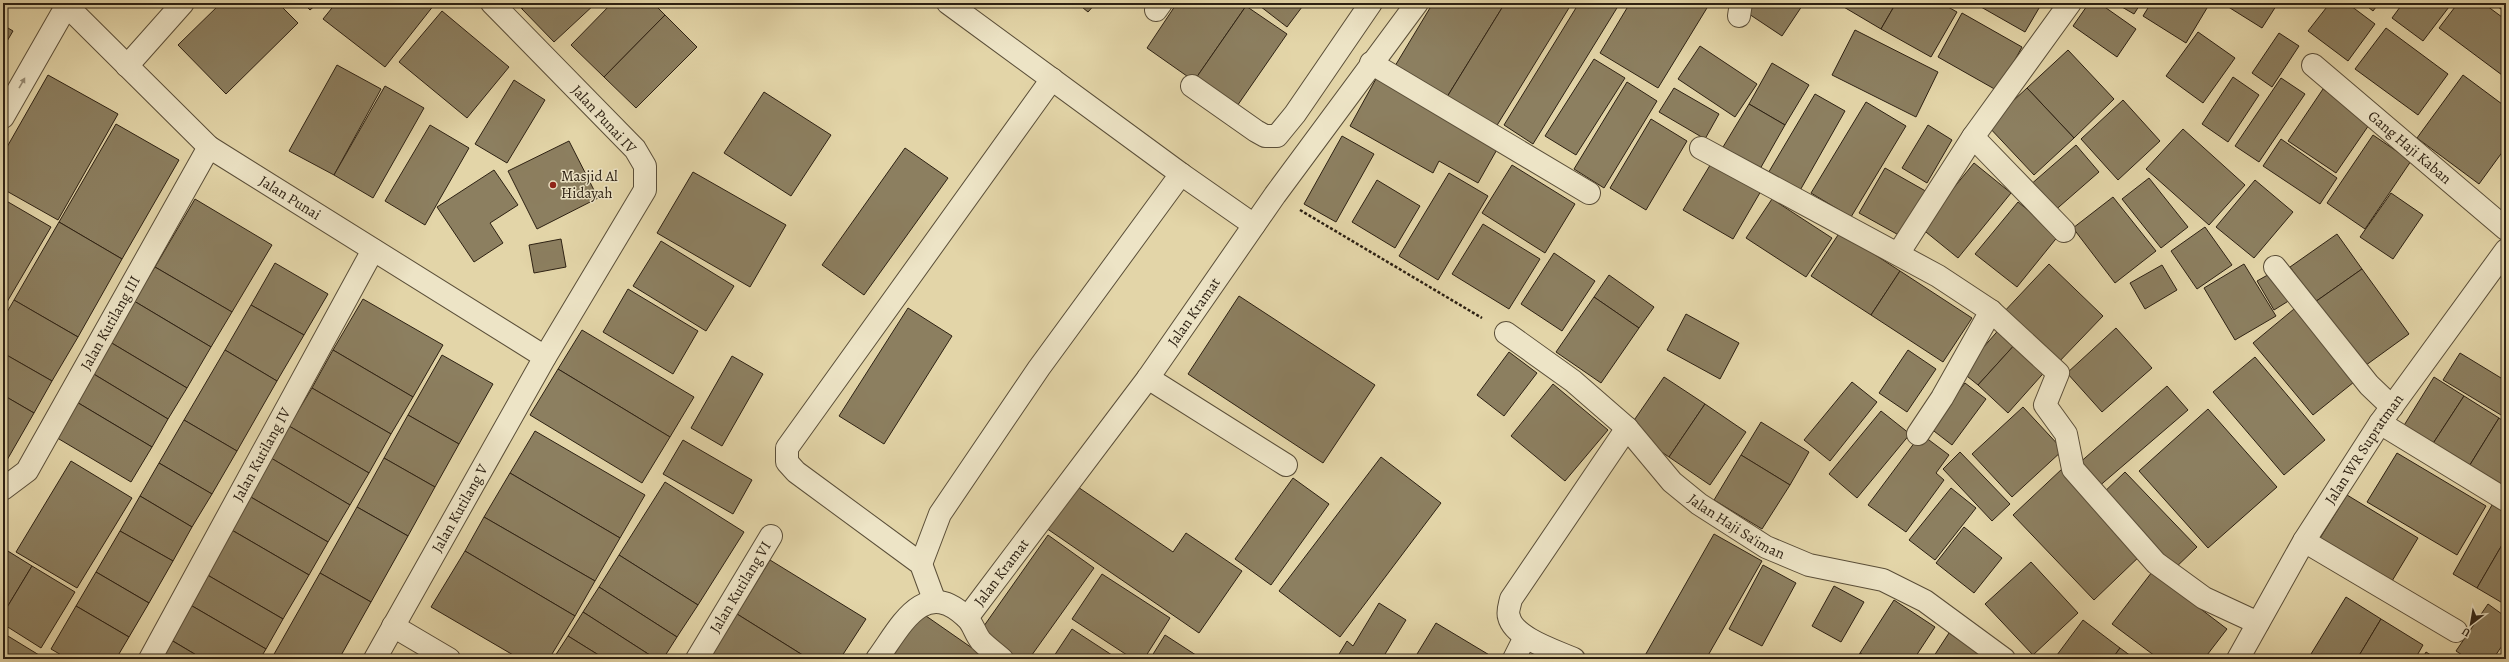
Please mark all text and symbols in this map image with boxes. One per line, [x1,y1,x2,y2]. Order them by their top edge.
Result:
one-way arrow [19,77,26,89]
street label: Jalan Punai IV [567,80,641,158]
street label: Gang Haji Kaban [2364,106,2456,188]
place label: Masjid Al Hidayah [561,166,618,203]
street label: Jalan Punai [255,171,325,225]
marker: Masjid Al Hidayah [548,180,558,190]
street label: Jalan Kutilang III [76,272,145,374]
street label: Jalan Kramat [1163,273,1225,350]
street label: Jalan WR Supratman [2320,390,2408,508]
street label: Jalan Kutilang IV [228,403,296,505]
street label: Jalan Kutilang V [427,460,493,556]
street label: Jalan Haji Sa'iman [1684,489,1788,564]
street label: Jalan Kramat [969,535,1033,610]
street label: Jalan Kutilang VI [705,537,776,637]
north arrow [2451,604,2491,644]
text: U [2458,623,2473,640]

